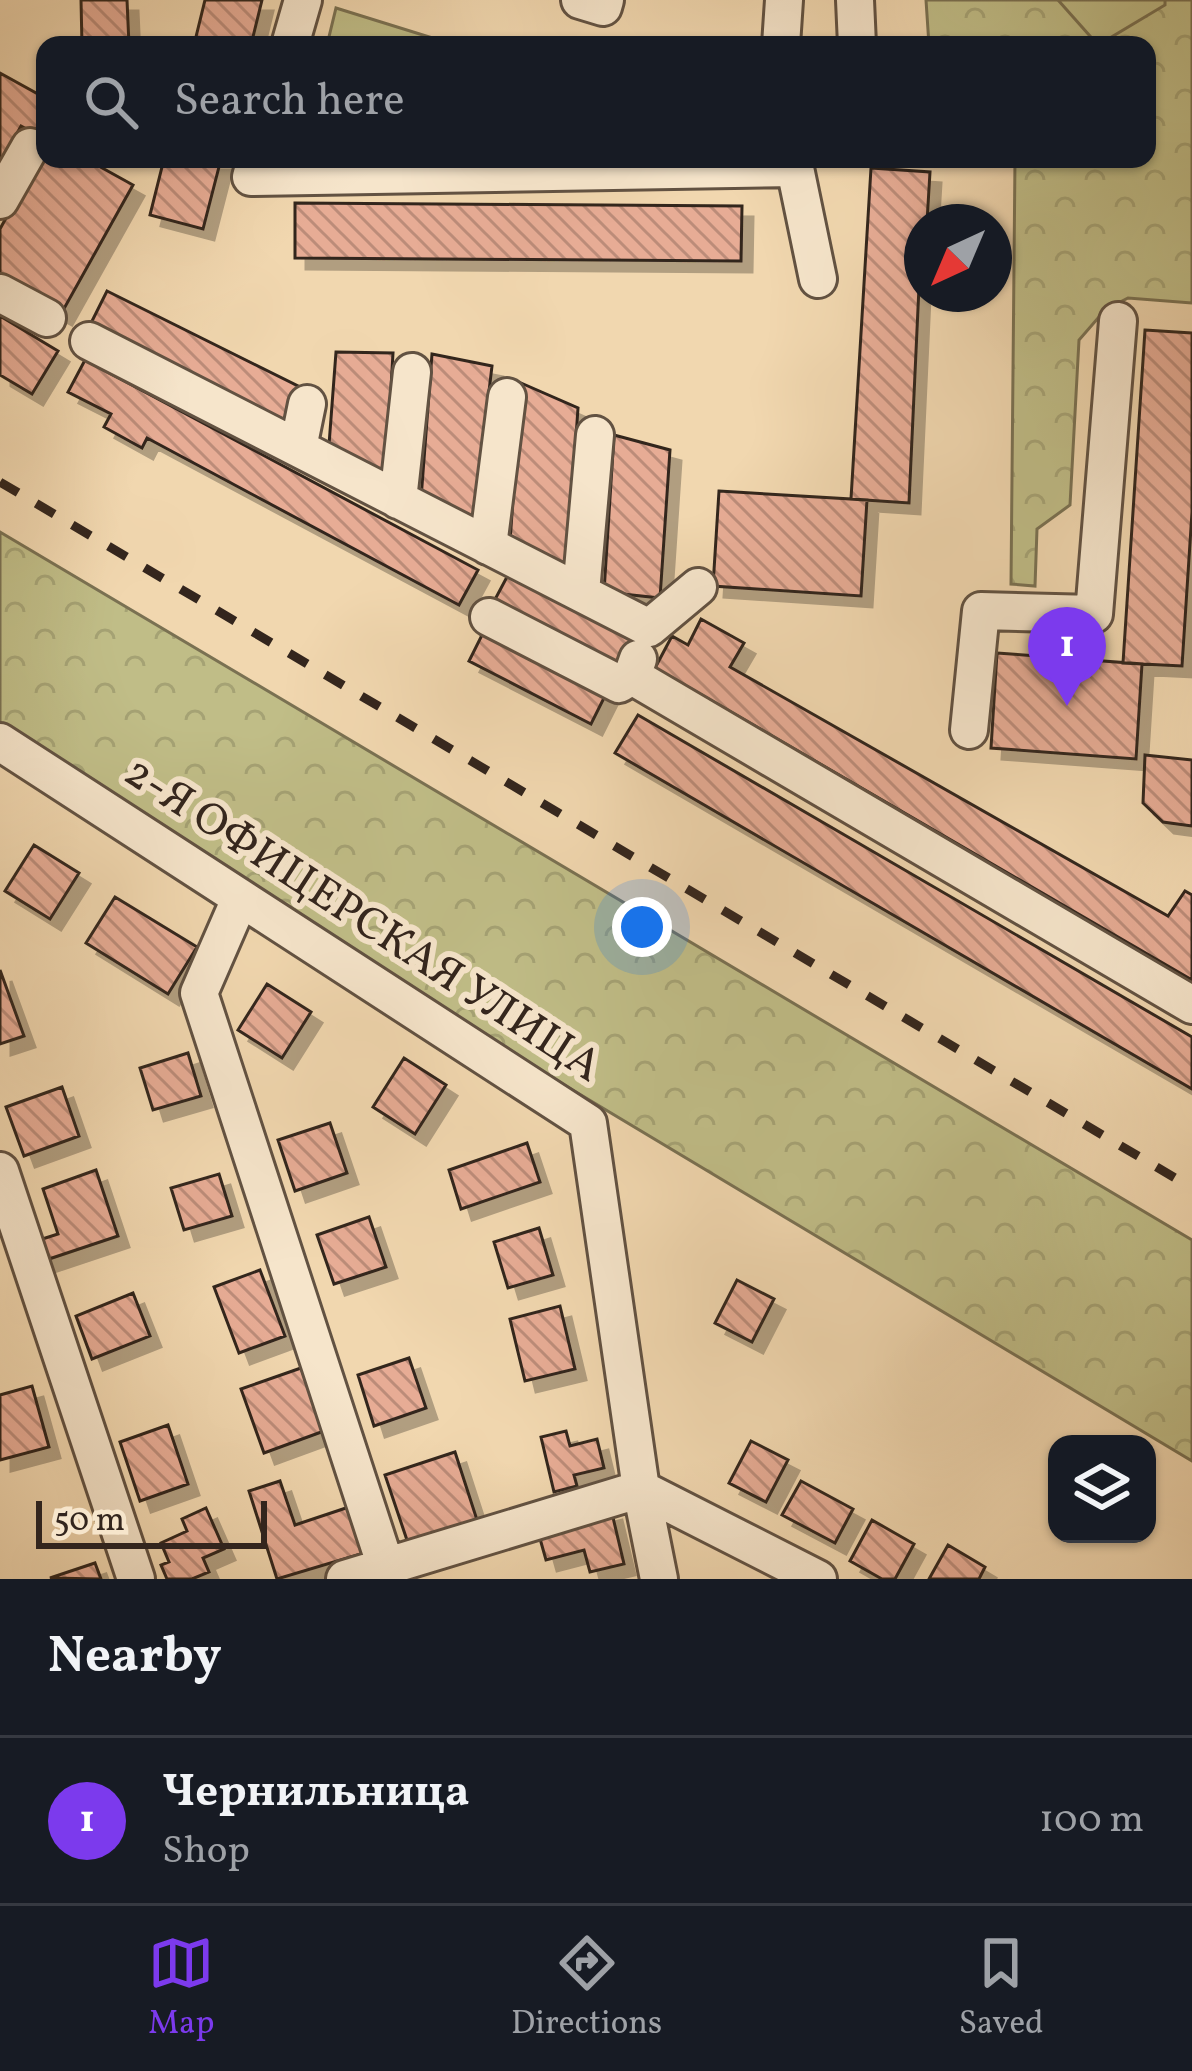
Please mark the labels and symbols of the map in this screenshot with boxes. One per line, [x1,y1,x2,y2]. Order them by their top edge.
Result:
north arrow [904,204,1012,312]
pin: 1 [1028,607,1106,706]
street label: 2-Я ОФИЦЕРСКАЯ УЛИЦА [111,743,613,1099]
your location [612,897,672,957]
scale bar [36,1495,267,1548]

